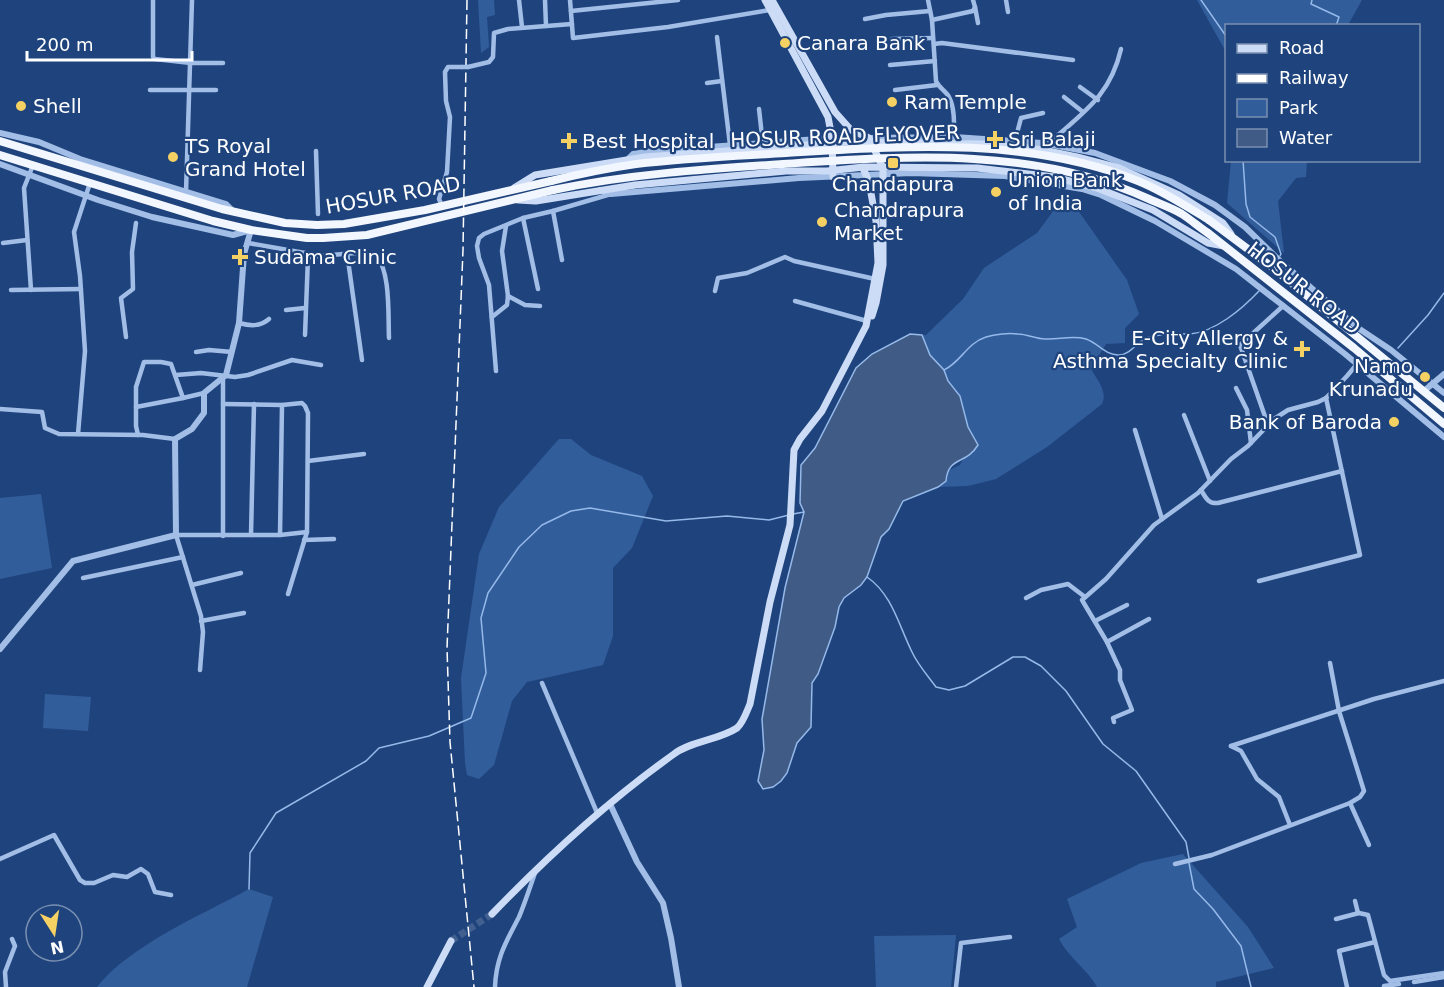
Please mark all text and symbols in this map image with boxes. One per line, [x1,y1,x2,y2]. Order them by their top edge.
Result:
scale bar [27,24,192,62]
legend [1225,24,1420,162]
place label: Canara Bank [797,31,926,55]
text: 200 m [36,34,94,55]
marker: Canara Bank [778,36,792,50]
text: Road [1279,37,1324,58]
text: Railway [1279,67,1349,88]
place label: Ram Temple [904,90,1027,114]
place label: Shell [33,94,82,118]
marker: Ram Temple [885,95,899,109]
text: Park [1279,97,1318,118]
marker: Shell [14,99,28,113]
street label: HOSUR ROAD FLYOVER [730,120,960,152]
place label: Sri Balaji [1008,127,1096,151]
text: Water [1279,127,1333,148]
place label: Best Hospital [582,129,714,153]
marker: Sri Balaji [986,130,1004,148]
marker: Best Hospital [560,132,578,150]
place label: TS Royal Grand Hotel [184,134,306,181]
marker: TS Royal Grand Hotel [166,150,180,164]
marker: Chandapura [886,156,900,170]
place label: Union Bank of India [1008,168,1123,215]
street label: HOSUR ROAD [324,171,462,219]
place label: Chandapura [832,172,954,196]
marker: Union Bank of India [989,185,1003,199]
place label: Chandrapura Market [834,198,965,245]
marker: Chandrapura Market [815,215,829,229]
street label: HOSUR ROAD [1243,236,1365,340]
place label: Sudama Clinic [254,245,397,269]
marker: Sudama Clinic [231,248,249,266]
place label: E-City Allergy & Asthma Specialty Clinic [1053,326,1288,373]
marker: E-City Allergy & Asthma Specialty Clinic [1293,340,1311,358]
place label: Namo Krunadu [1329,354,1413,401]
marker: Namo Krunadu [1418,370,1432,384]
place label: Bank of Baroda [1229,410,1382,434]
marker: Bank of Baroda [1387,415,1401,429]
north arrow [24,903,84,963]
text: N [48,936,66,958]

